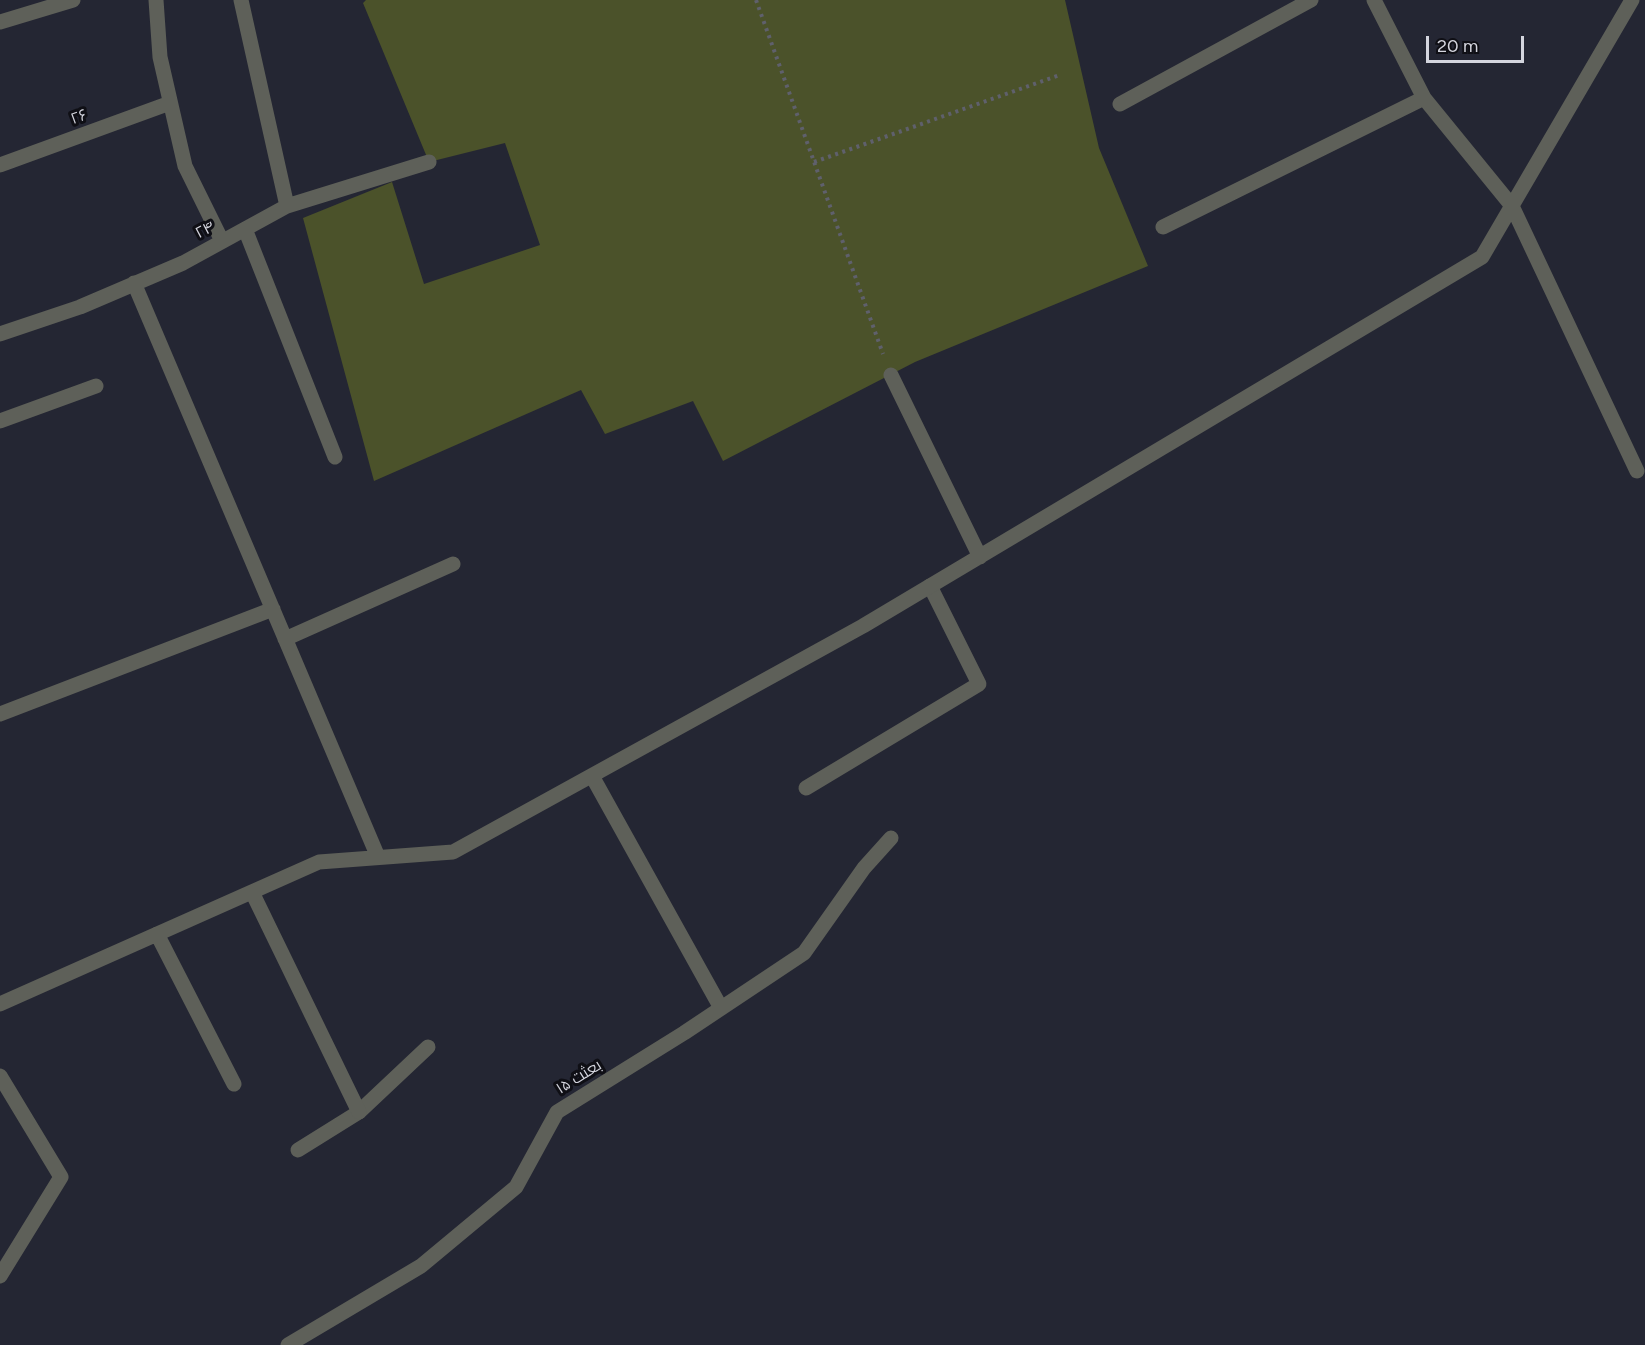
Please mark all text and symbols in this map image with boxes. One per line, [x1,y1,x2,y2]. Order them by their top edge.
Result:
scale bar [1429,24,1526,62]
text: 20 m [1437,35,1478,57]
street label: ۲۶ [68,105,90,129]
street label: ۲۴ [192,217,218,243]
street label: بعثت ۱۵ [553,1056,605,1098]

